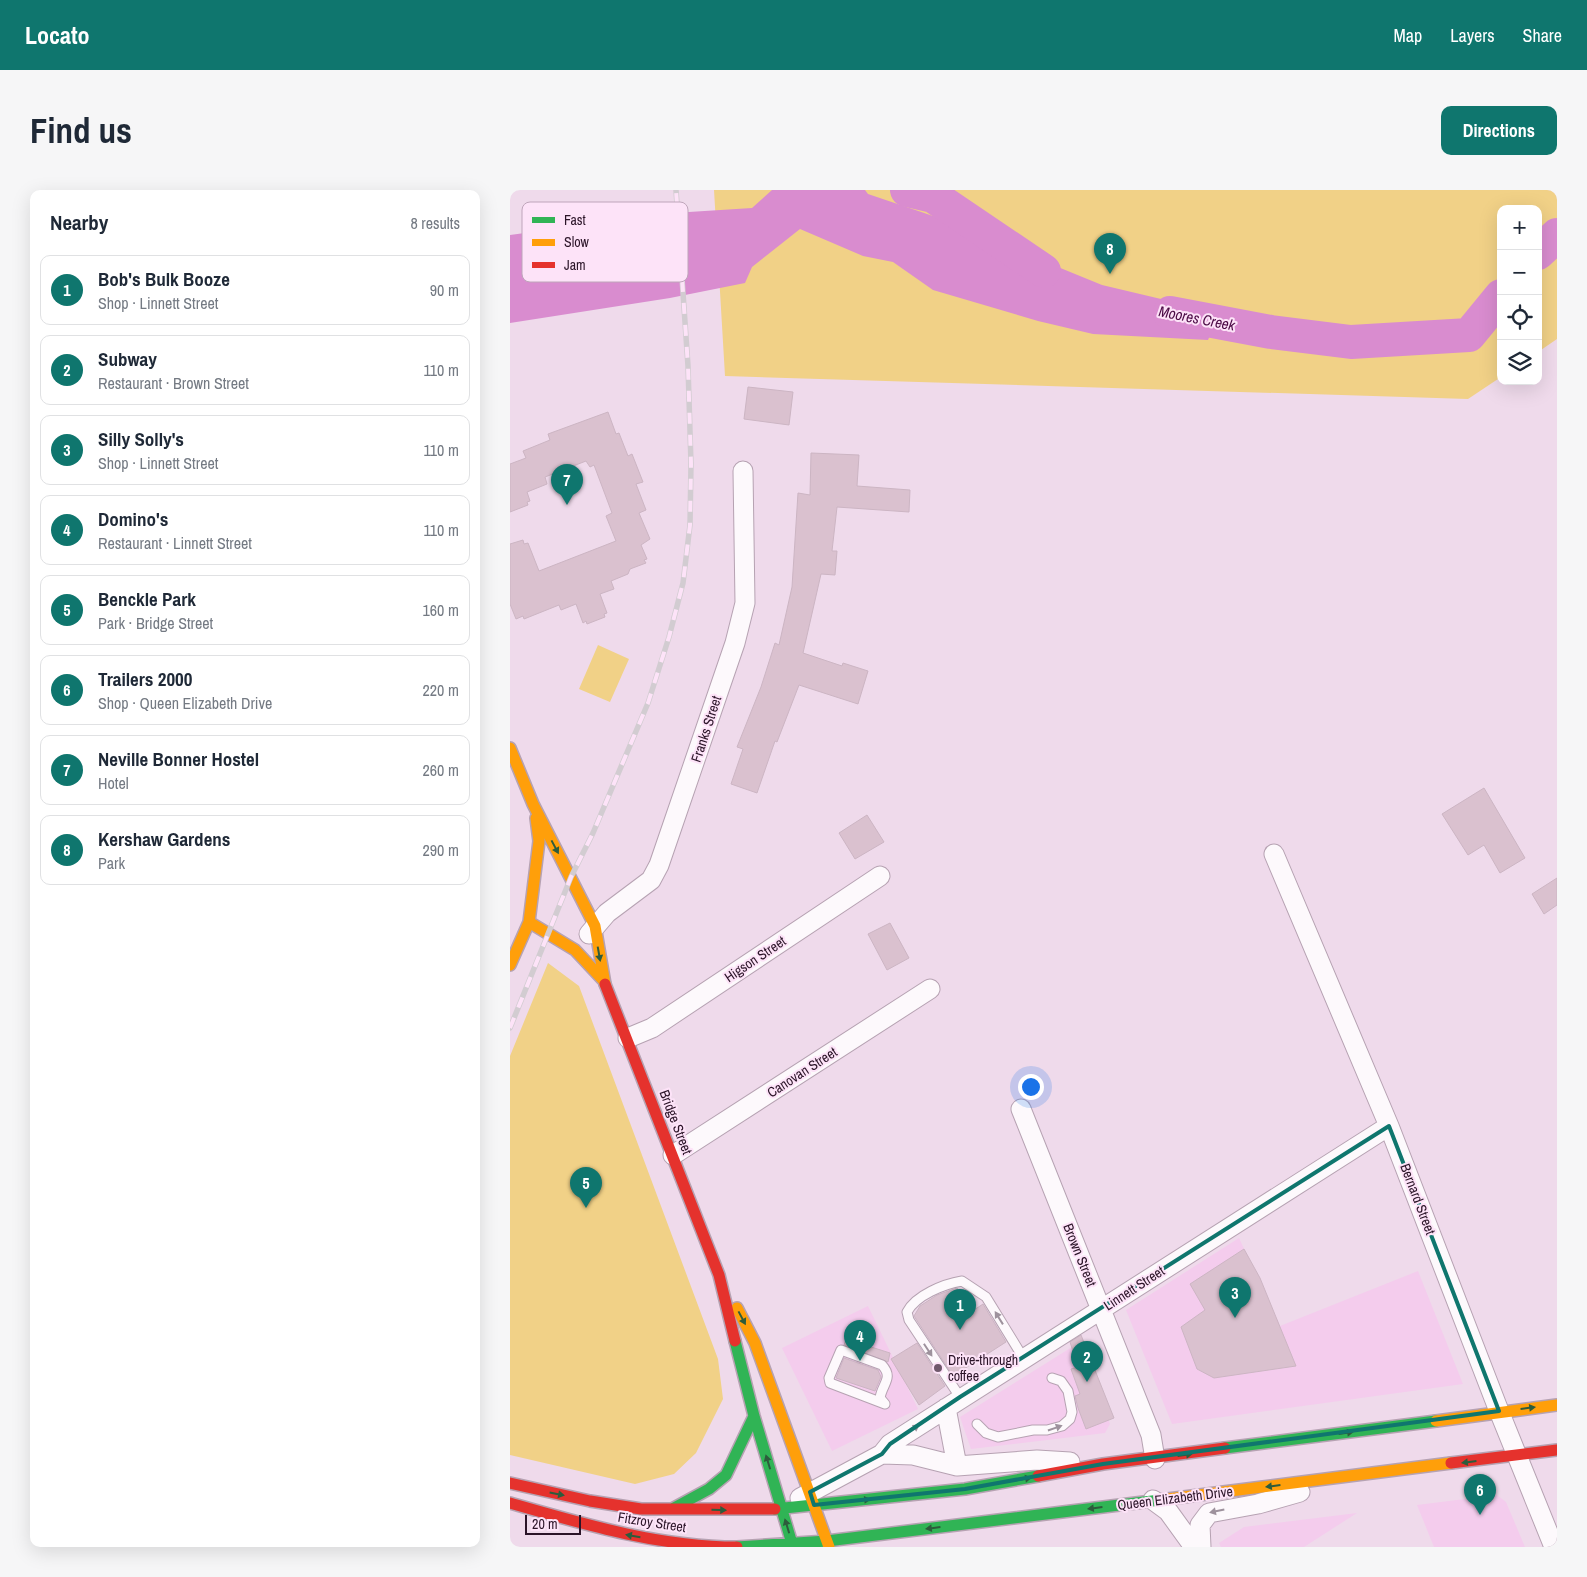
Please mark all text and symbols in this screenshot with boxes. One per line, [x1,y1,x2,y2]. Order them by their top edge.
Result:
text: Locato [25,19,90,51]
text: Map [1394,23,1422,48]
text: Layers [1450,23,1495,48]
text: Share [1523,23,1562,48]
button: Directions [1441,106,1557,155]
text: Find us [30,107,132,154]
legend [522,202,688,282]
map controls [1497,205,1542,385]
button: + [1497,205,1542,250]
text: Nearby [50,208,108,237]
text: Fast [564,211,586,229]
text: 8 results [410,212,460,234]
text: Slow [564,233,590,251]
pin: 8 [1094,233,1126,274]
button: − [1497,250,1542,295]
text: Jam [564,256,586,274]
text: Bob's Bulk Booze [98,266,230,292]
text: 1 [63,279,71,301]
text: 90 m [430,279,459,301]
text: Shop · Linnett Street [98,292,218,314]
button: locate [1497,295,1542,340]
water label: Moores Creek [1157,300,1238,336]
button: layers [1497,340,1542,385]
text: Subway [98,346,157,372]
text: 2 [63,359,71,381]
text: 110 m [423,359,459,381]
text: Restaurant · Brown Street [98,372,249,394]
text: Silly Solly's [98,426,184,452]
text: 3 [63,439,71,461]
text: 110 m [423,439,459,461]
text: Shop · Linnett Street [98,452,218,474]
pin: 7 [551,464,583,505]
text: Domino's [98,506,168,532]
text: 4 [63,519,71,541]
text: 110 m [423,519,459,541]
text: Restaurant · Linnett Street [98,532,252,554]
text: Benckle Park [98,586,196,612]
text: 5 [63,599,71,621]
text: 160 m [423,599,459,621]
text: Park · Bridge Street [98,612,213,634]
text: Trailers 2000 [98,666,192,692]
text: 6 [63,679,71,701]
text: 220 m [423,679,459,701]
text: Shop · Queen Elizabeth Drive [98,692,272,714]
street label: Franks Street [687,693,725,765]
text: Neville Bonner Hostel [98,746,259,772]
text: 7 [63,759,71,781]
text: 260 m [423,759,459,781]
text: Hotel [98,772,129,794]
text: Kershaw Gardens [98,826,231,852]
text: 8 [63,839,71,861]
text: 290 m [423,839,459,861]
one-way arrow [551,841,560,854]
text: Park [98,852,125,874]
street label: Higson Street [721,932,789,986]
one-way arrow [596,946,604,962]
street label: Canovan Street [764,1043,840,1101]
your location [1018,1074,1044,1100]
street label: Bridge Street [655,1087,697,1157]
street label: Bernard Street [1396,1161,1440,1237]
pin: 5 [570,1167,602,1208]
street label: Brown Street [1059,1221,1101,1289]
street label: Linnett Street [1100,1262,1168,1314]
pin: 3 [1219,1277,1251,1318]
pin: 1 [944,1289,976,1330]
one-way arrow [738,1310,746,1325]
one-way arrow [994,1311,1003,1324]
pin: 4 [844,1320,876,1361]
pin: 2 [1071,1341,1103,1382]
one-way arrow [923,1344,933,1357]
place label: Drive-through coffee [948,1351,1018,1385]
marker: Drive-through coffee [932,1362,944,1374]
one-way arrow [1520,1404,1536,1412]
one-way arrow [1048,1423,1063,1431]
one-way arrow [906,1425,920,1434]
one-way arrow [1338,1428,1354,1436]
one-way arrow [1177,1451,1193,1459]
one-way arrow [763,1454,771,1469]
one-way arrow [1461,1458,1477,1466]
one-way arrow [1016,1474,1032,1482]
pin: 6 [1464,1474,1496,1515]
street label: Queen Elizabeth Drive [1116,1482,1234,1514]
one-way arrow [1265,1482,1281,1490]
one-way arrow [550,1490,565,1498]
one-way arrow [855,1496,871,1504]
one-way arrow [1086,1504,1102,1512]
one-way arrow [711,1506,727,1514]
one-way arrow [1210,1507,1225,1515]
street label: Fitzroy Street [617,1508,687,1536]
scale bar [525,1512,581,1535]
text: 20 m [532,1515,558,1533]
one-way arrow [783,1518,791,1533]
one-way arrow [925,1524,941,1532]
one-way arrow [624,1531,640,1539]

